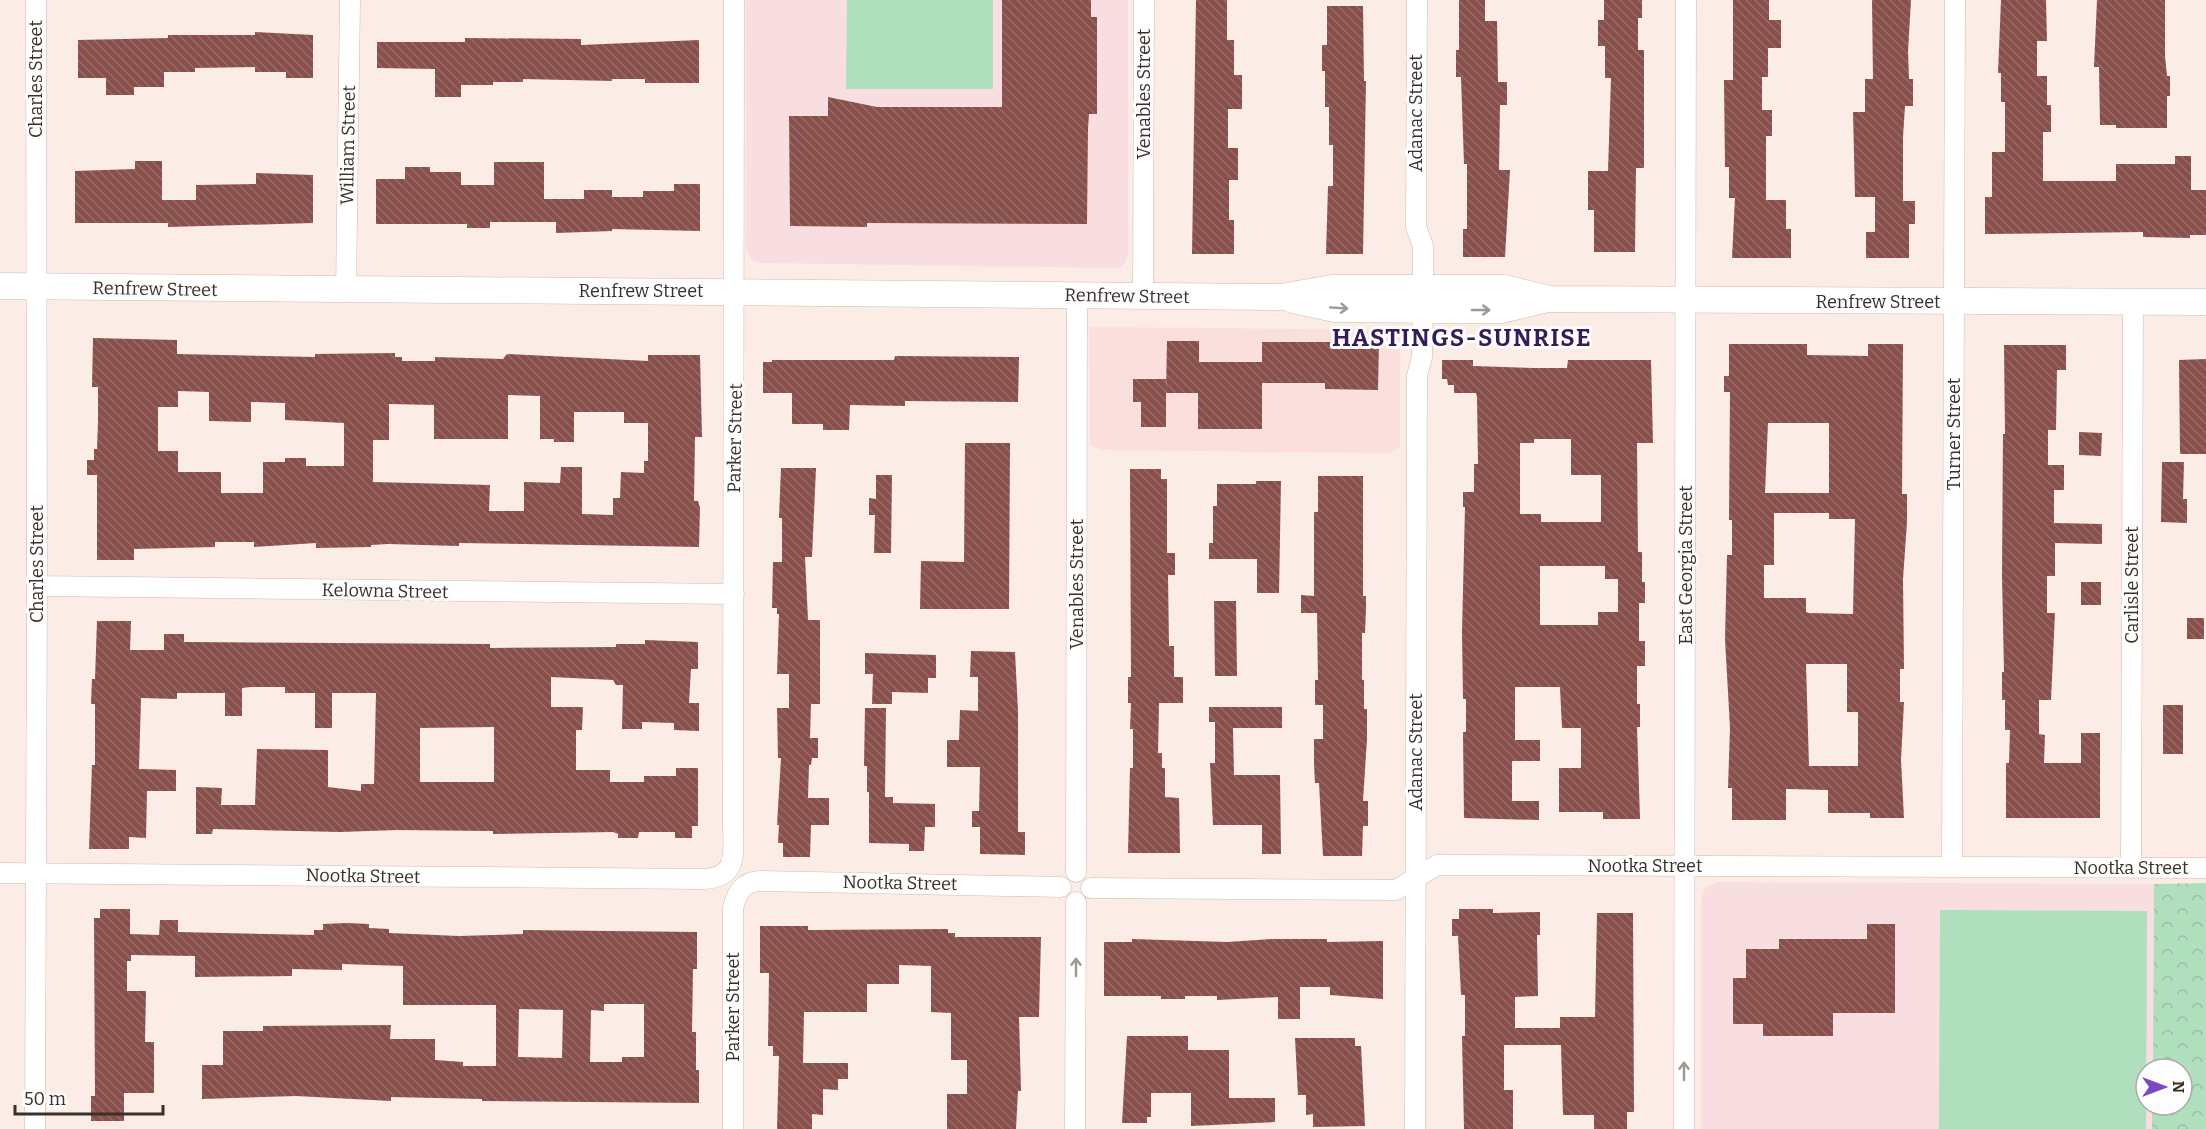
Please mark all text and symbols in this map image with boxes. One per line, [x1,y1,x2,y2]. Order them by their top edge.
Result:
street label: Charles Street [25,20,47,138]
street label: Venables Street [1133,28,1155,159]
street label: Adanac Street [1405,54,1427,172]
street label: William Street [336,84,360,205]
street label: Renfrew Street [92,277,218,301]
street label: Renfrew Street [578,280,704,302]
street label: Renfrew Street [1064,284,1190,308]
street label: Renfrew Street [1815,291,1941,313]
one-way arrow [1328,303,1348,314]
one-way arrow [1471,304,1491,316]
district label: HASTINGS-SUNRISE [1332,324,1592,352]
street label: Turner Street [1943,377,1965,490]
street label: Parker Street [723,383,747,493]
street label: East Georgia Street [1675,485,1697,645]
street label: Charles Street [26,505,48,623]
street label: Venables Street [1066,518,1088,649]
street label: Carlisle Street [2121,526,2143,644]
street label: Kelowna Street [321,579,449,603]
street label: Adanac Street [1405,693,1427,811]
street label: Nootka Street [1588,855,1703,877]
street label: Nootka Street [2074,857,2189,879]
street label: Nootka Street [305,864,421,888]
street label: Nootka Street [842,871,958,895]
street label: Parker Street [722,952,744,1062]
one-way arrow [1070,958,1082,978]
north arrow [2134,1057,2194,1117]
one-way arrow [1678,1061,1690,1081]
scale bar [15,1078,164,1116]
text: N [2169,1081,2188,1093]
text: 50 m [24,1088,66,1110]

